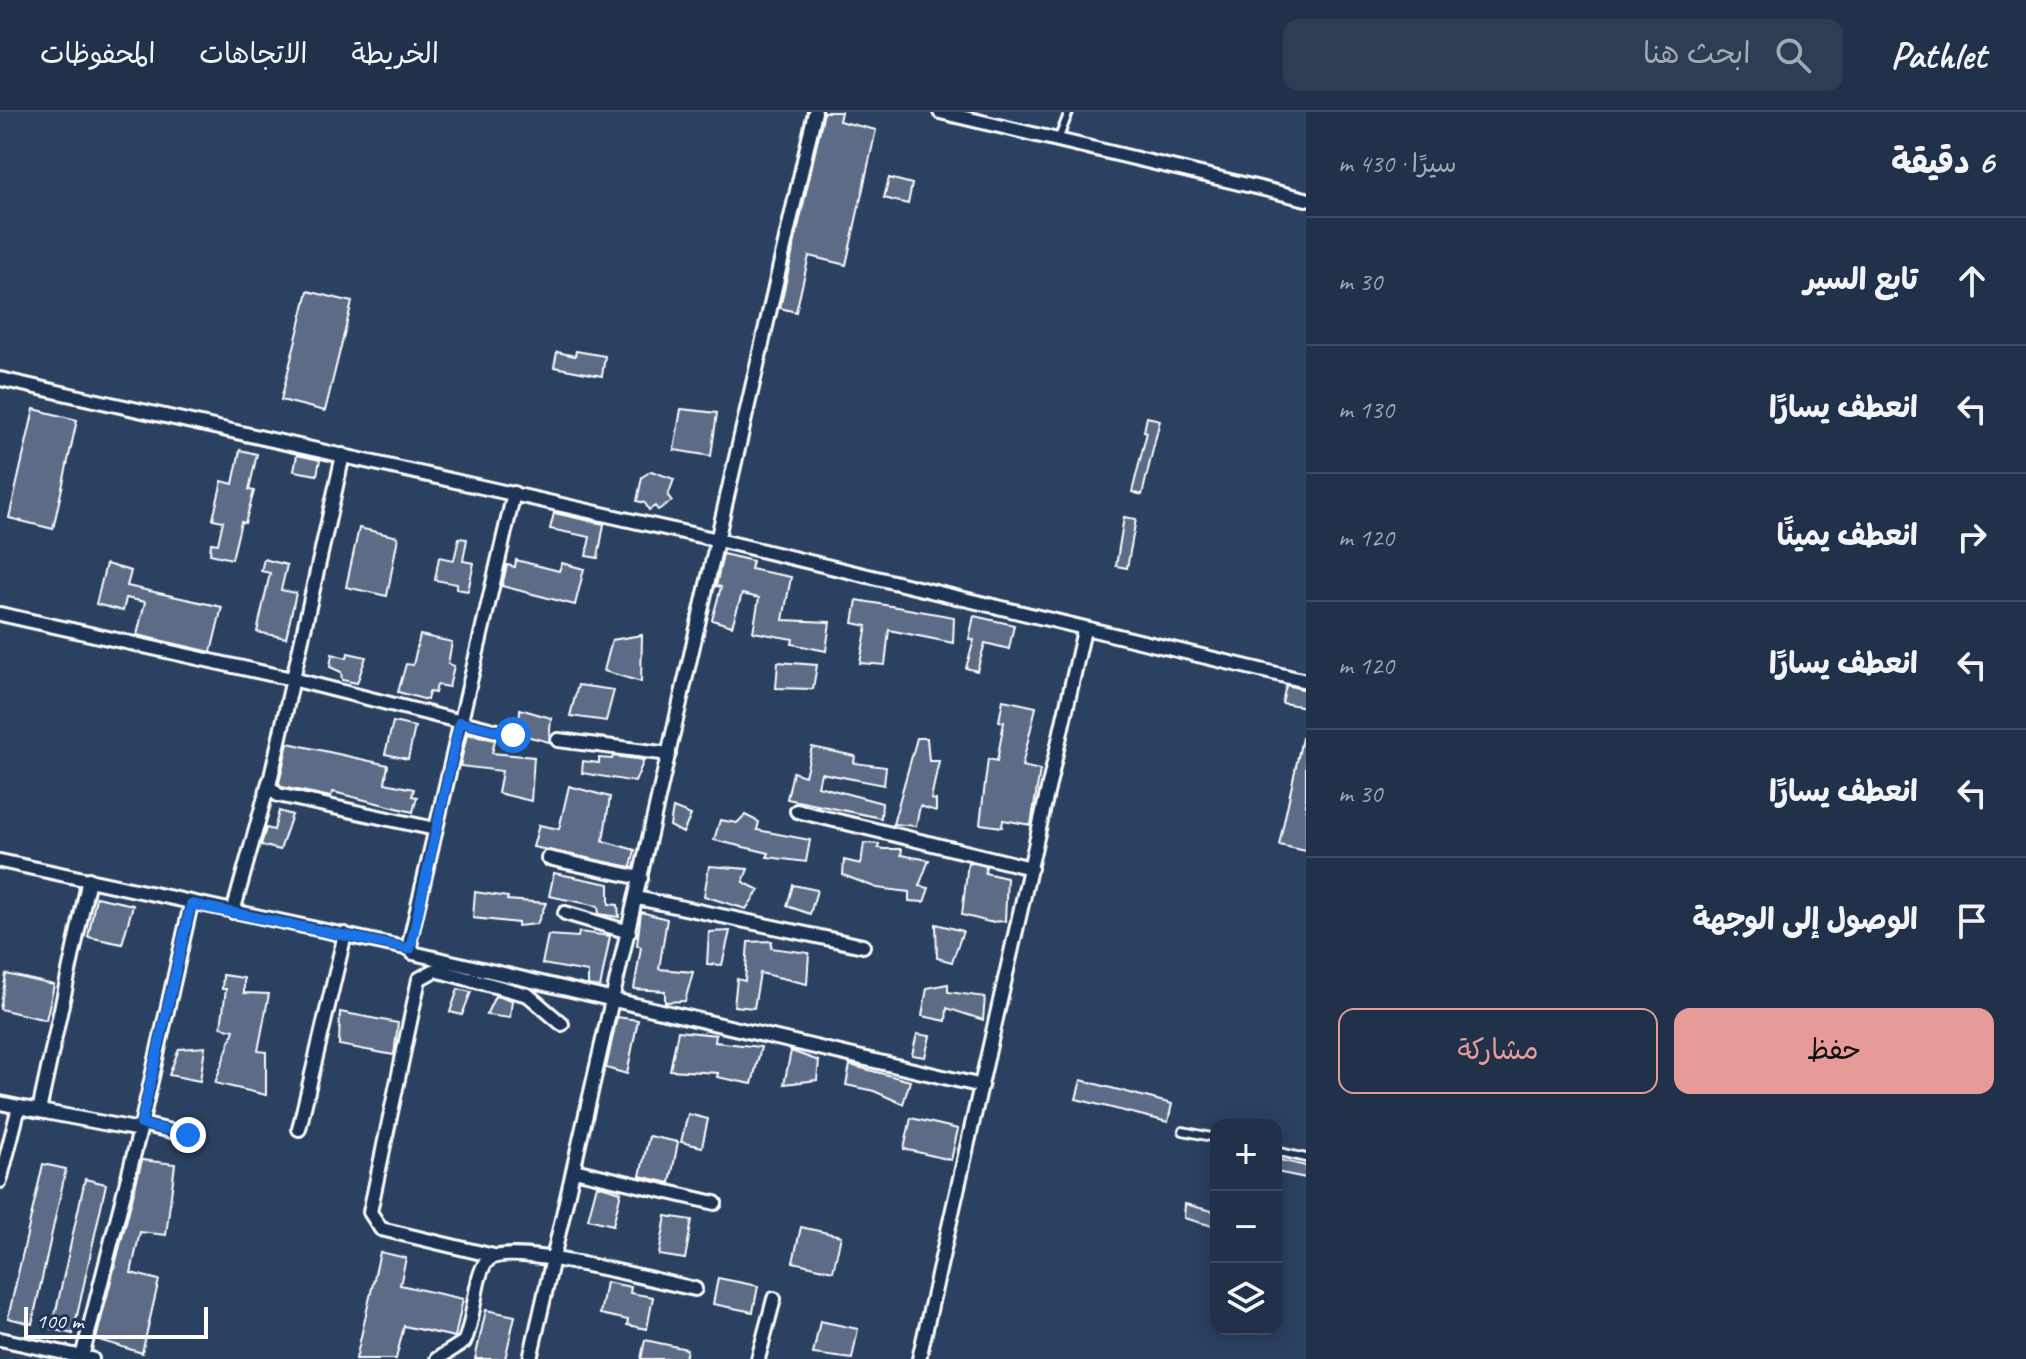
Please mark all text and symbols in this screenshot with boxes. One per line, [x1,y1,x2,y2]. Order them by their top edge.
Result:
search box [1283,19,1843,91]
text: Pathlet [1891,32,1986,79]
icon: search [1771,33,1815,77]
text: ابحث هنا [1643,34,1751,72]
text: المحفوظات [40,36,155,71]
text: الاتجاهات [199,36,307,71]
text: الخريطة [351,36,439,71]
text: 6 دقيقة [1891,140,1994,183]
text: سيرًا · 430 m [1338,147,1457,180]
icon: ahead [1950,259,1994,303]
text: تابع السير [1804,260,1918,298]
text: 30 m [1338,265,1382,298]
icon: left [1950,387,1994,431]
text: انعطف يسارًا [1769,388,1918,426]
text: 130 m [1338,393,1394,426]
icon: right [1950,515,1994,559]
text: انعطف يمينًا [1777,516,1918,554]
text: 120 m [1338,521,1394,554]
icon: left [1950,643,1994,687]
text: انعطف يسارًا [1769,644,1918,682]
text: 120 m [1338,649,1394,682]
route start [495,717,531,753]
icon: left [1950,771,1994,815]
text: انعطف يسارًا [1769,772,1918,810]
text: 30 m [1338,777,1382,810]
icon: arrive [1950,899,1994,943]
text: الوصول إلى الوجهة [1693,900,1918,938]
button: مشاركة [1338,1008,1658,1094]
button: حفظ [1674,1008,1994,1094]
route end [170,1117,206,1153]
map controls [1210,1119,1282,1335]
button: + [1210,1119,1282,1191]
button: − [1210,1191,1282,1263]
button: layers [1210,1263,1282,1335]
scale bar [24,1303,208,1339]
text: 100 m [36,1307,83,1335]

